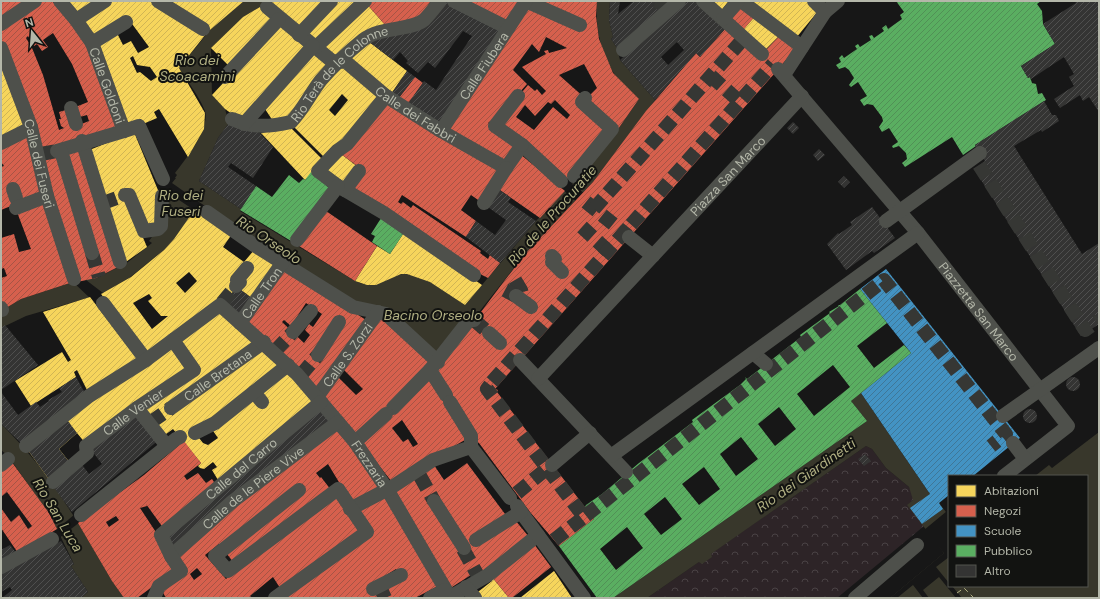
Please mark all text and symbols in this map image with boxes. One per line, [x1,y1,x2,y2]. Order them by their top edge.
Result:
north arrow [12,12,52,52]
text: N [23,15,35,30]
street label: Rio Terà de le Colonne [287,22,390,125]
street label: Calle Fiubera [455,28,512,103]
street label: Calle Goldoni [86,45,129,126]
water label: Rio dei Scoacamini [159,51,235,85]
street label: Calle dei Fabbri [372,82,459,146]
street label: Calle dei Fuseri [20,116,59,210]
street label: Piazza San Marco [686,132,769,219]
water label: Rio de le Procuratie [504,161,600,269]
water label: Rio dei Fuseri [159,186,204,220]
water label: Rio Orseolo [233,212,305,268]
street label: Piazzetta San Marco [935,258,1023,365]
street label: Calle Tron [237,264,285,322]
water label: Bacino Orseolo [384,306,482,324]
street label: Calle S. Zorzi [318,319,376,390]
street label: Calle Bretana [180,345,255,405]
street label: Calle Venier [99,384,167,439]
street label: Calle del Carro [202,433,281,503]
water label: Rio dei Giardinetti [753,434,860,516]
street label: Frezzaria [348,437,392,490]
street label: Calle de le Piere Vive [199,442,307,533]
water label: Rio San Luca [29,475,87,555]
legend [948,475,1088,587]
text: Abitazioni [984,483,1039,499]
text: Negozi [984,503,1021,519]
text: Scuole [984,523,1021,539]
text: Pubblico [984,543,1032,559]
text: Altro [984,563,1011,579]

